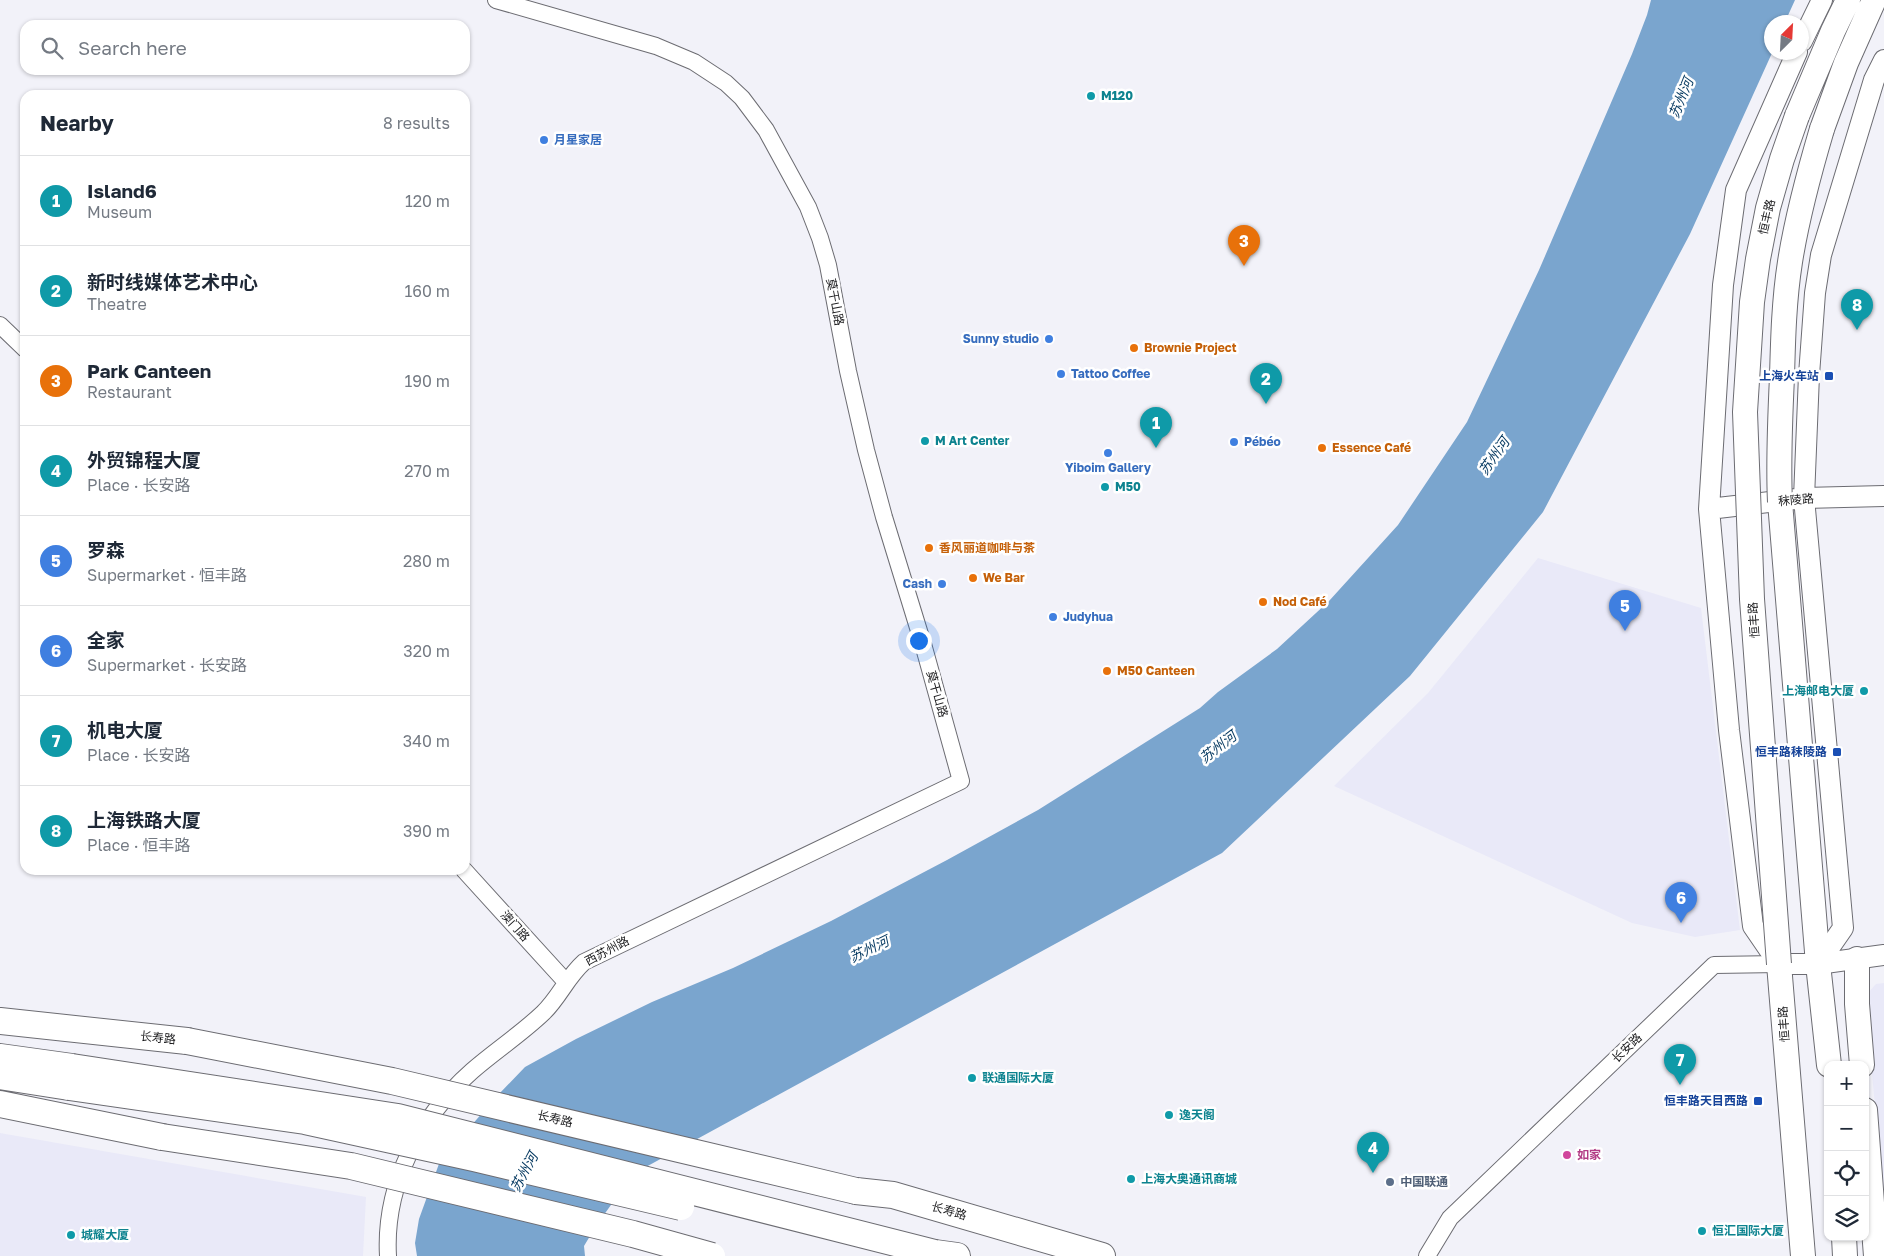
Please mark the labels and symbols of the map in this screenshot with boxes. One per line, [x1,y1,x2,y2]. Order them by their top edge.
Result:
north arrow [1764,15,1809,60]
water label: 苏州河 [1665,72,1697,120]
place label: M120 [1101,88,1133,103]
marker: M120 [1085,90,1097,102]
place label: 月星家居 [554,132,602,147]
marker: 月星家居 [538,134,550,146]
street label: 恒丰路 [1755,198,1778,236]
pin: 3 [1228,225,1260,266]
street label: 莫干山路 [824,277,847,327]
pin: 8 [1841,289,1873,330]
place label: Sunny studio [963,331,1039,346]
marker: Sunny studio [1043,333,1055,345]
place label: Brownie Project [1144,340,1237,355]
marker: Brownie Project [1128,342,1140,354]
pin: 2 [1250,363,1282,404]
place label: Tattoo Coffee [1071,366,1150,381]
marker: Tattoo Coffee [1055,368,1067,380]
place label: 上海火车站 [1759,368,1819,383]
marker: 上海火车站 [1823,370,1835,382]
pin: 1 [1140,407,1172,448]
water label: 苏州河 [1475,431,1514,478]
place label: M Art Center [935,433,1010,448]
place label: Pébéo [1244,434,1281,449]
marker: M Art Center [919,435,931,447]
marker: Pébéo [1228,436,1240,448]
place label: Essence Café [1332,440,1411,455]
marker: Essence Café [1316,442,1328,454]
marker: Yiboim Gallery [1102,447,1114,459]
place label: Yiboim Gallery [1065,460,1152,475]
place label: M50 [1115,479,1141,494]
marker: M50 [1099,481,1111,493]
street label: 秣陵路 [1777,490,1815,509]
place label: 香风丽道咖啡与茶 [939,540,1035,555]
marker: 香风丽道咖啡与茶 [923,542,935,554]
place label: We Bar [983,570,1025,585]
marker: We Bar [967,572,979,584]
place label: Cash [903,576,932,591]
marker: Cash [936,578,948,590]
pin: 5 [1609,590,1641,631]
place label: Nod Café [1273,594,1327,609]
marker: Nod Café [1257,596,1269,608]
street label: 恒丰路 [1745,602,1762,639]
place label: Judyhua [1063,609,1113,624]
marker: Judyhua [1047,611,1059,623]
your location [906,628,932,654]
place label: M50 Canteen [1117,663,1195,678]
marker: M50 Canteen [1101,665,1113,677]
street label: 莫干山路 [924,669,951,719]
place label: 上海邮电大厦 [1782,683,1854,698]
marker: 上海邮电大厦 [1858,685,1870,697]
water label: 苏州河 [1196,725,1242,766]
place label: 恒丰路秣陵路 [1755,744,1827,759]
marker: 恒丰路秣陵路 [1831,746,1843,758]
pin: 6 [1665,882,1697,923]
street label: 澳门路 [498,907,533,944]
water label: 苏州河 [846,930,894,965]
street label: 西苏州路 [582,933,631,968]
street label: 恒丰路 [1775,1006,1792,1043]
street label: 长寿路 [139,1028,177,1047]
street label: 长安路 [1608,1030,1645,1066]
pin: 7 [1664,1044,1696,1085]
place label: 联通国际大厦 [982,1070,1054,1085]
marker: 联通国际大厦 [966,1072,978,1084]
place label: 恒丰路天目西路 [1664,1093,1748,1108]
marker: 恒丰路天目西路 [1752,1095,1764,1107]
street label: 长寿路 [536,1107,574,1130]
place label: 逸天阁 [1179,1107,1215,1122]
marker: 逸天阁 [1163,1109,1175,1121]
pin: 4 [1357,1132,1389,1173]
water label: 苏州河 [506,1147,542,1194]
place label: 如家 [1577,1147,1601,1162]
marker: 如家 [1561,1149,1573,1161]
place label: 上海大奥通讯商城 [1141,1171,1237,1186]
marker: 上海大奥通讯商城 [1125,1173,1137,1185]
place label: 中国联通 [1400,1174,1448,1189]
marker: 中国联通 [1384,1176,1396,1188]
street label: 长寿路 [930,1198,969,1223]
place label: 恒汇国际大厦 [1712,1223,1784,1238]
marker: 恒汇国际大厦 [1696,1225,1708,1237]
place label: 城耀大厦 [81,1227,129,1242]
marker: 城耀大厦 [65,1229,77,1241]

